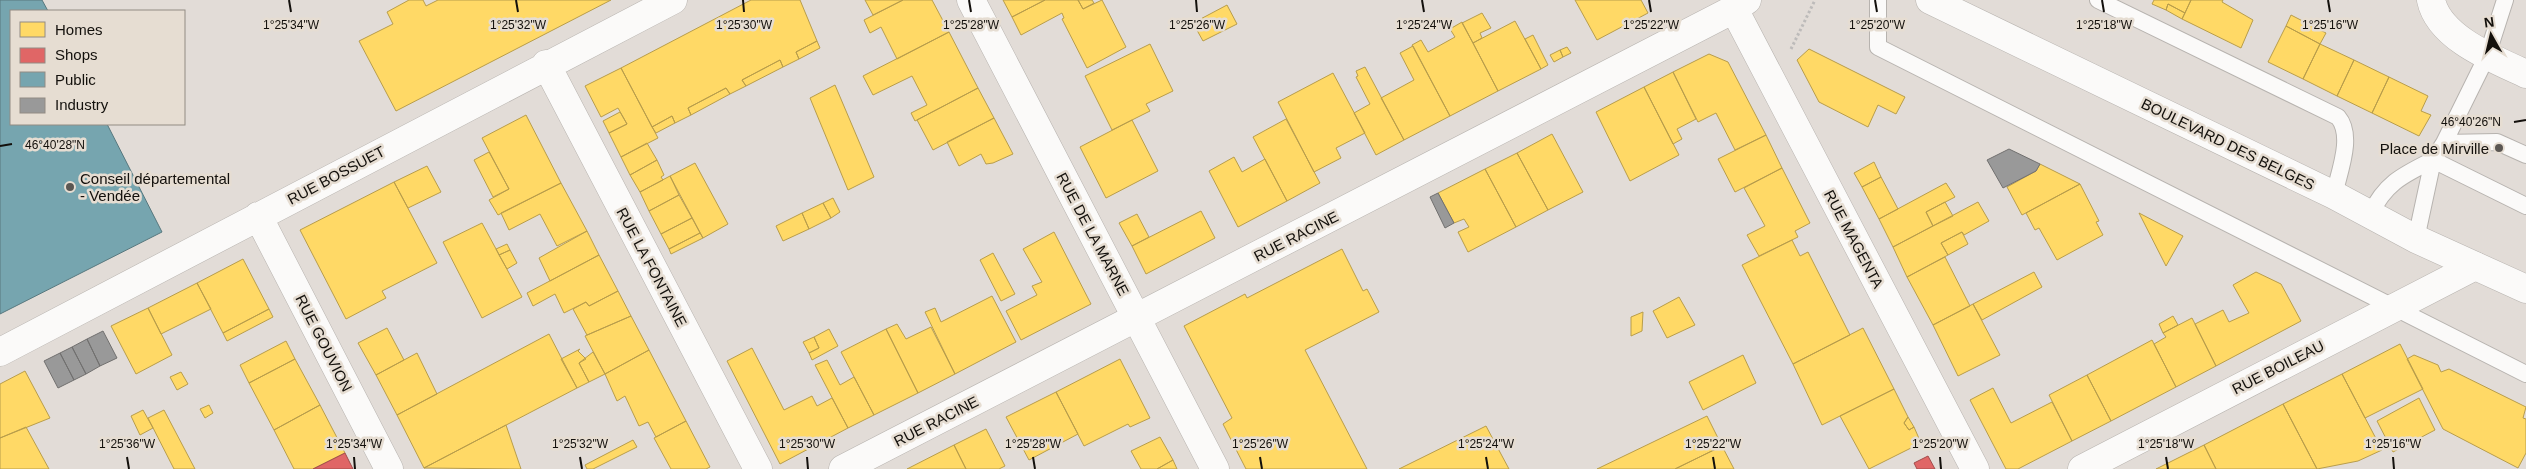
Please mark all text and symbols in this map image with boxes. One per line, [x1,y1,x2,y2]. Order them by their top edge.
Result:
legend [10,10,185,125]
north arrow [2466,10,2516,60]
text: N [2483,13,2495,31]
text: 1°25'34"W [263,18,320,32]
text: 1°25'32"W [490,18,547,32]
text: 1°25'30"W [716,18,773,32]
text: 1°25'28"W [943,18,1000,32]
text: 1°25'26"W [1169,18,1226,32]
text: 1°25'24"W [1396,18,1453,32]
text: 1°25'22"W [1623,18,1680,32]
text: 1°25'20"W [1849,18,1906,32]
text: 1°25'18"W [2076,18,2133,32]
text: 1°25'16"W [2302,18,2359,32]
text: Homes [55,21,103,38]
text: Shops [55,46,98,63]
text: Public [55,71,96,88]
street label: BOULEVARD DES BELGES [2139,95,2317,193]
text: Industry [55,96,109,113]
text: 46°40'26"N [2441,115,2501,129]
text: 46°40'28"N [25,138,85,152]
place label: Place de Mirville [2380,140,2489,157]
street label: RUE BOSSUET [285,142,387,208]
marker: Place de Mirville [2493,142,2505,154]
place label: Conseil départemental - Vendée [80,170,230,204]
street label: RUE DE LA MARNE [1053,170,1133,298]
marker: Conseil départemental - Vendée [64,181,76,193]
street label: RUE MAGENTA [1821,187,1887,291]
street label: RUE LA FONTAINE [613,205,691,329]
street label: RUE RACINE [1251,207,1341,265]
street label: RUE GOUVION [292,292,356,394]
street label: RUE BOILEAU [2229,337,2327,397]
street label: RUE RACINE [891,392,981,450]
text: 1°25'36"W [99,437,156,451]
text: 1°25'34"W [326,437,383,451]
text: 1°25'32"W [552,437,609,451]
text: 1°25'30"W [779,437,836,451]
text: 1°25'28"W [1005,437,1062,451]
text: 1°25'26"W [1232,437,1289,451]
text: 1°25'24"W [1458,437,1515,451]
text: 1°25'22"W [1685,437,1742,451]
text: 1°25'20"W [1912,437,1969,451]
text: 1°25'18"W [2138,437,2195,451]
text: 1°25'16"W [2365,437,2422,451]

